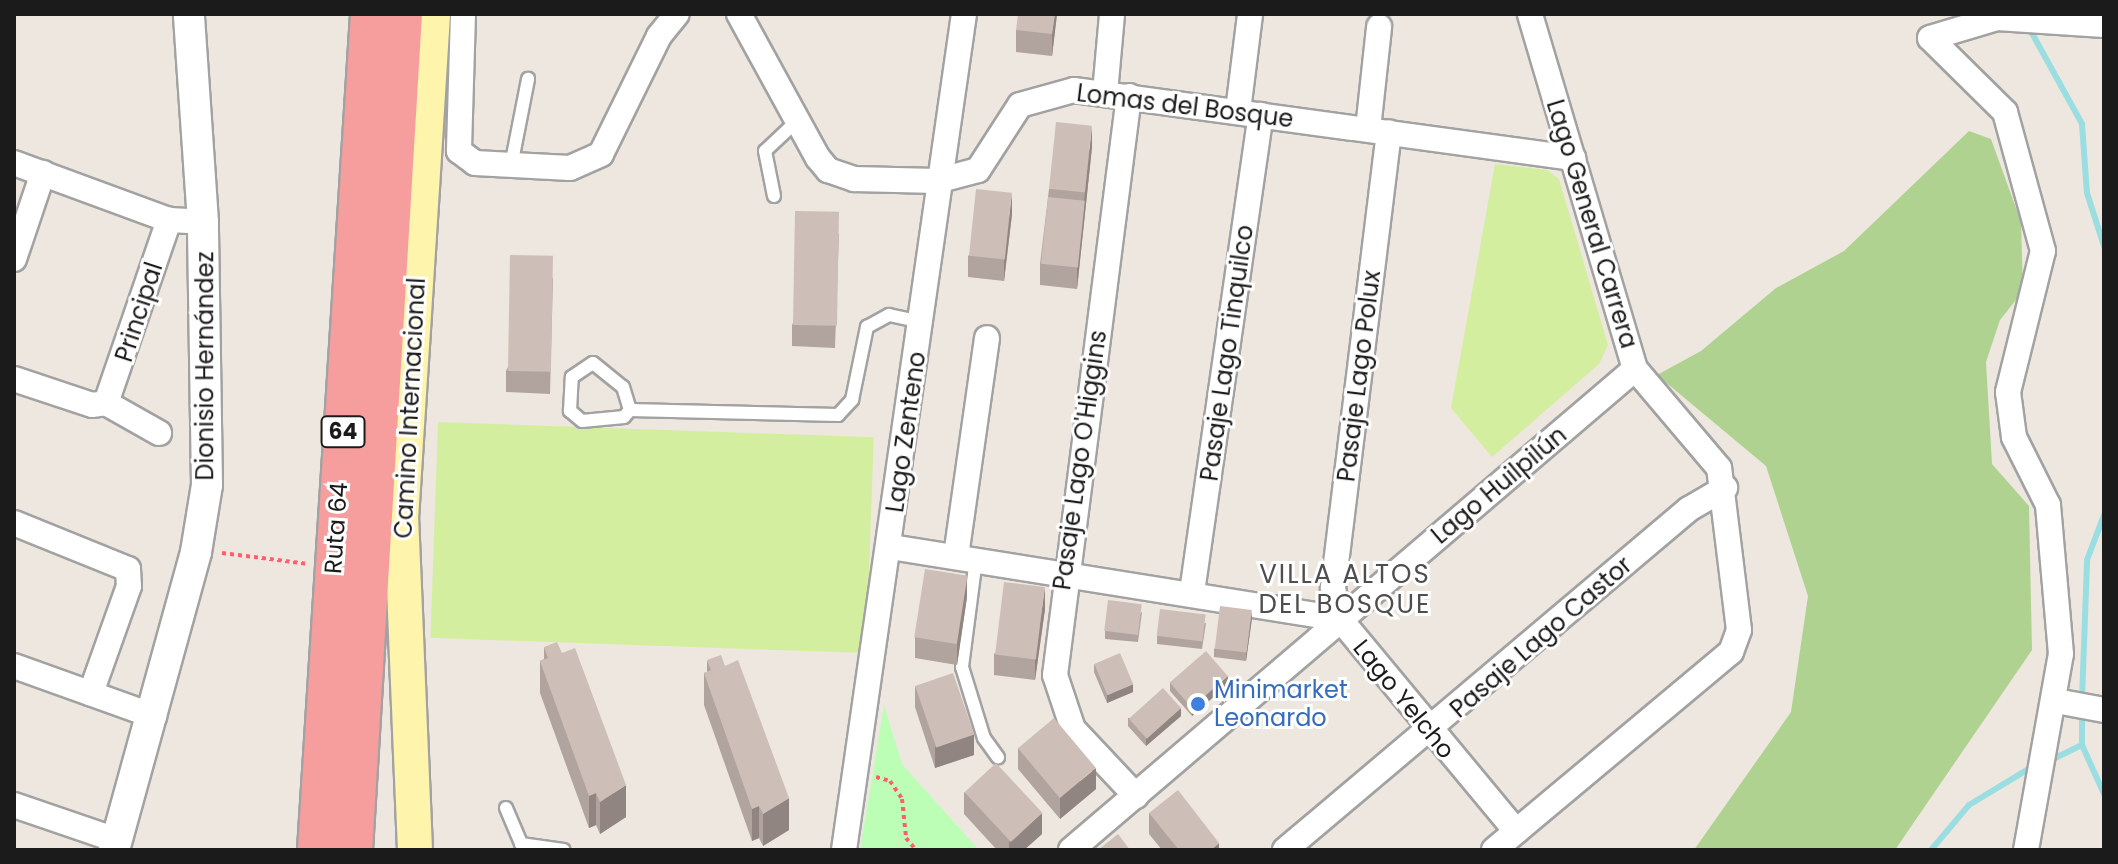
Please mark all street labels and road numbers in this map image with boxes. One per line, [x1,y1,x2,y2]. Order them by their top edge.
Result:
street label: Lomas del Bosque [1075,78,1295,134]
street label: Lago General Carrera [1540,96,1644,352]
street label: Pasaje Lago Tinquilco [1195,223,1259,483]
street label: Dionisio Hernández [191,251,219,481]
street label: Principal [109,259,169,365]
street label: Pasaje Lago Polux [1332,269,1386,483]
street label: Camino Internacional [389,277,431,539]
street label: Pasaje Lago O'Higgins [1047,328,1113,592]
street label: Lago Zenteno [880,350,932,514]
road number: 64 [319,414,367,450]
street label: Lago Huilpilún [1426,420,1572,550]
street label: Ruta 64 [318,481,354,575]
street label: Pasaje Lago Castor [1444,550,1638,724]
street label: Lago Yelcho [1347,634,1461,764]

